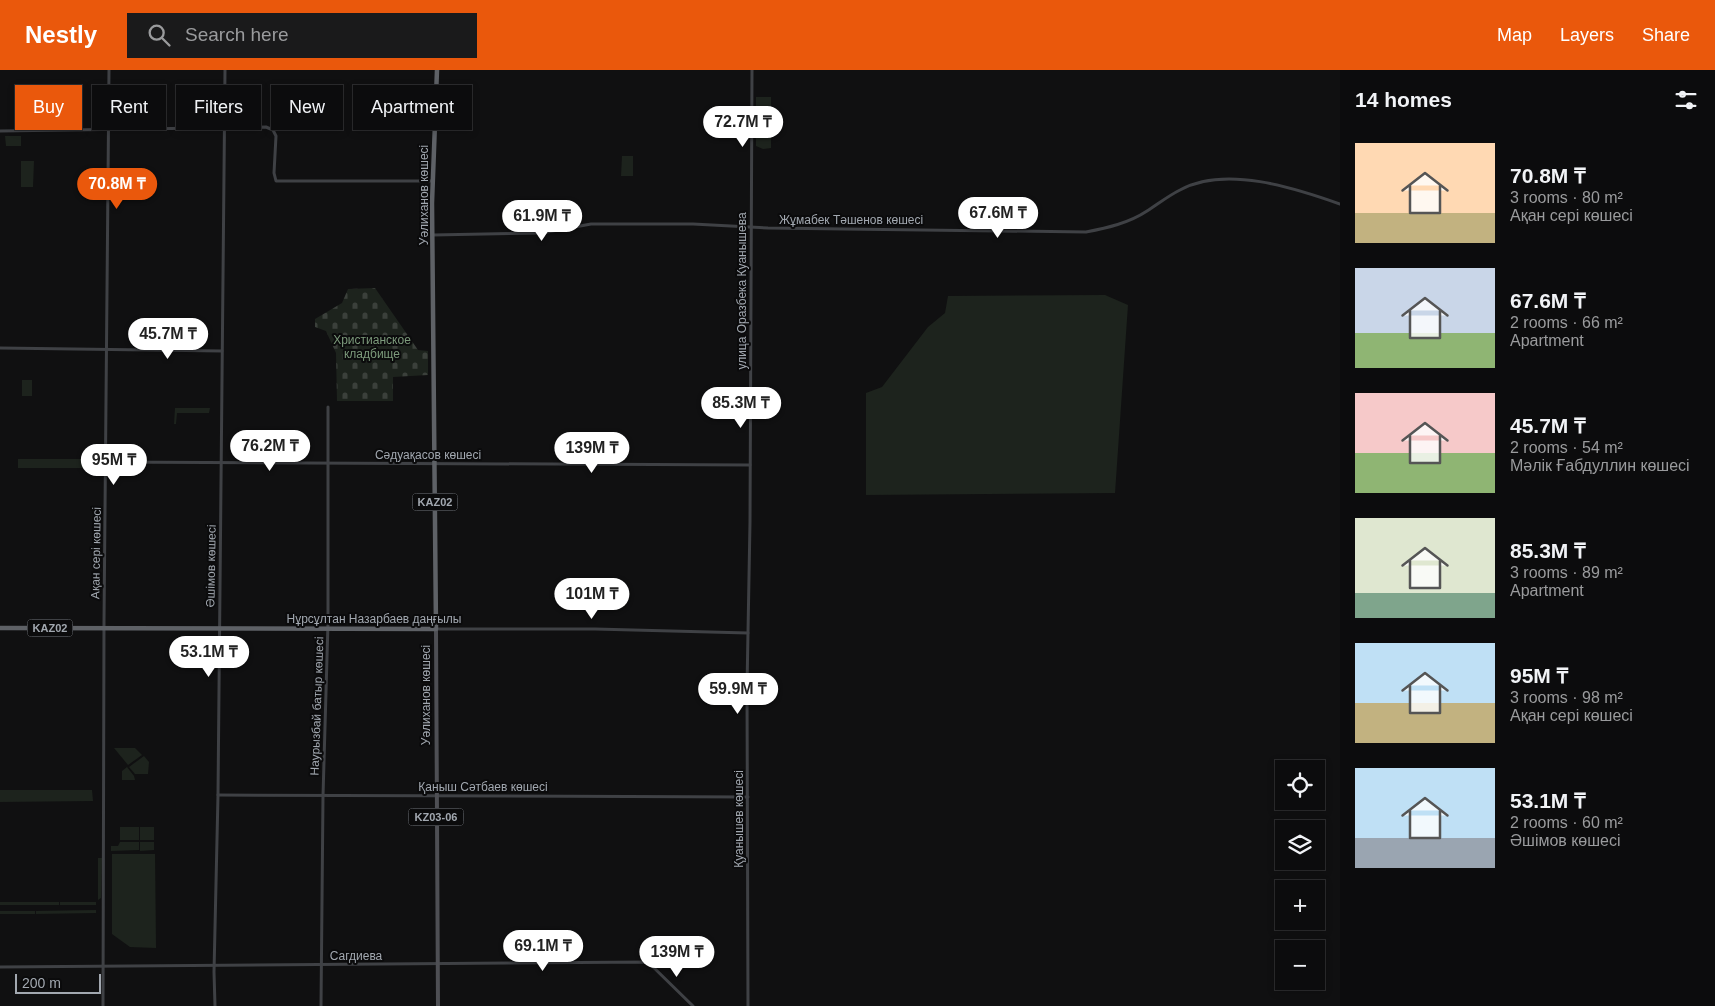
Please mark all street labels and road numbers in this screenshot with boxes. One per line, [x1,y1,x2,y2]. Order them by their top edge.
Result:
street label: Уәлиханов көшесі [417,145,431,245]
street label: улица Оразбека Куанышева [735,212,749,370]
street label: Жұмабек Тәшенов көшесі [779,213,923,227]
street label: Сәдуақасов көшесі [375,448,481,462]
road number: KАZ02 [412,494,458,511]
street label: Ақан сері көшесі [88,507,104,599]
street label: Әшімов көшесі [203,524,219,608]
street label: Нұрсұлтан Назарбаев даңғылы [287,612,461,626]
road number: KАZ02 [28,620,72,636]
street label: Наурызбай батыр көшесі [308,636,326,776]
street label: Уәлиханов көшесі [419,645,433,745]
street label: Қуанышев көшесі [732,770,746,868]
street label: Қаныш Сәтбаев көшесі [418,780,548,794]
road number: KZ03-06 [408,809,464,826]
street label: Сагдиева [330,949,383,963]

